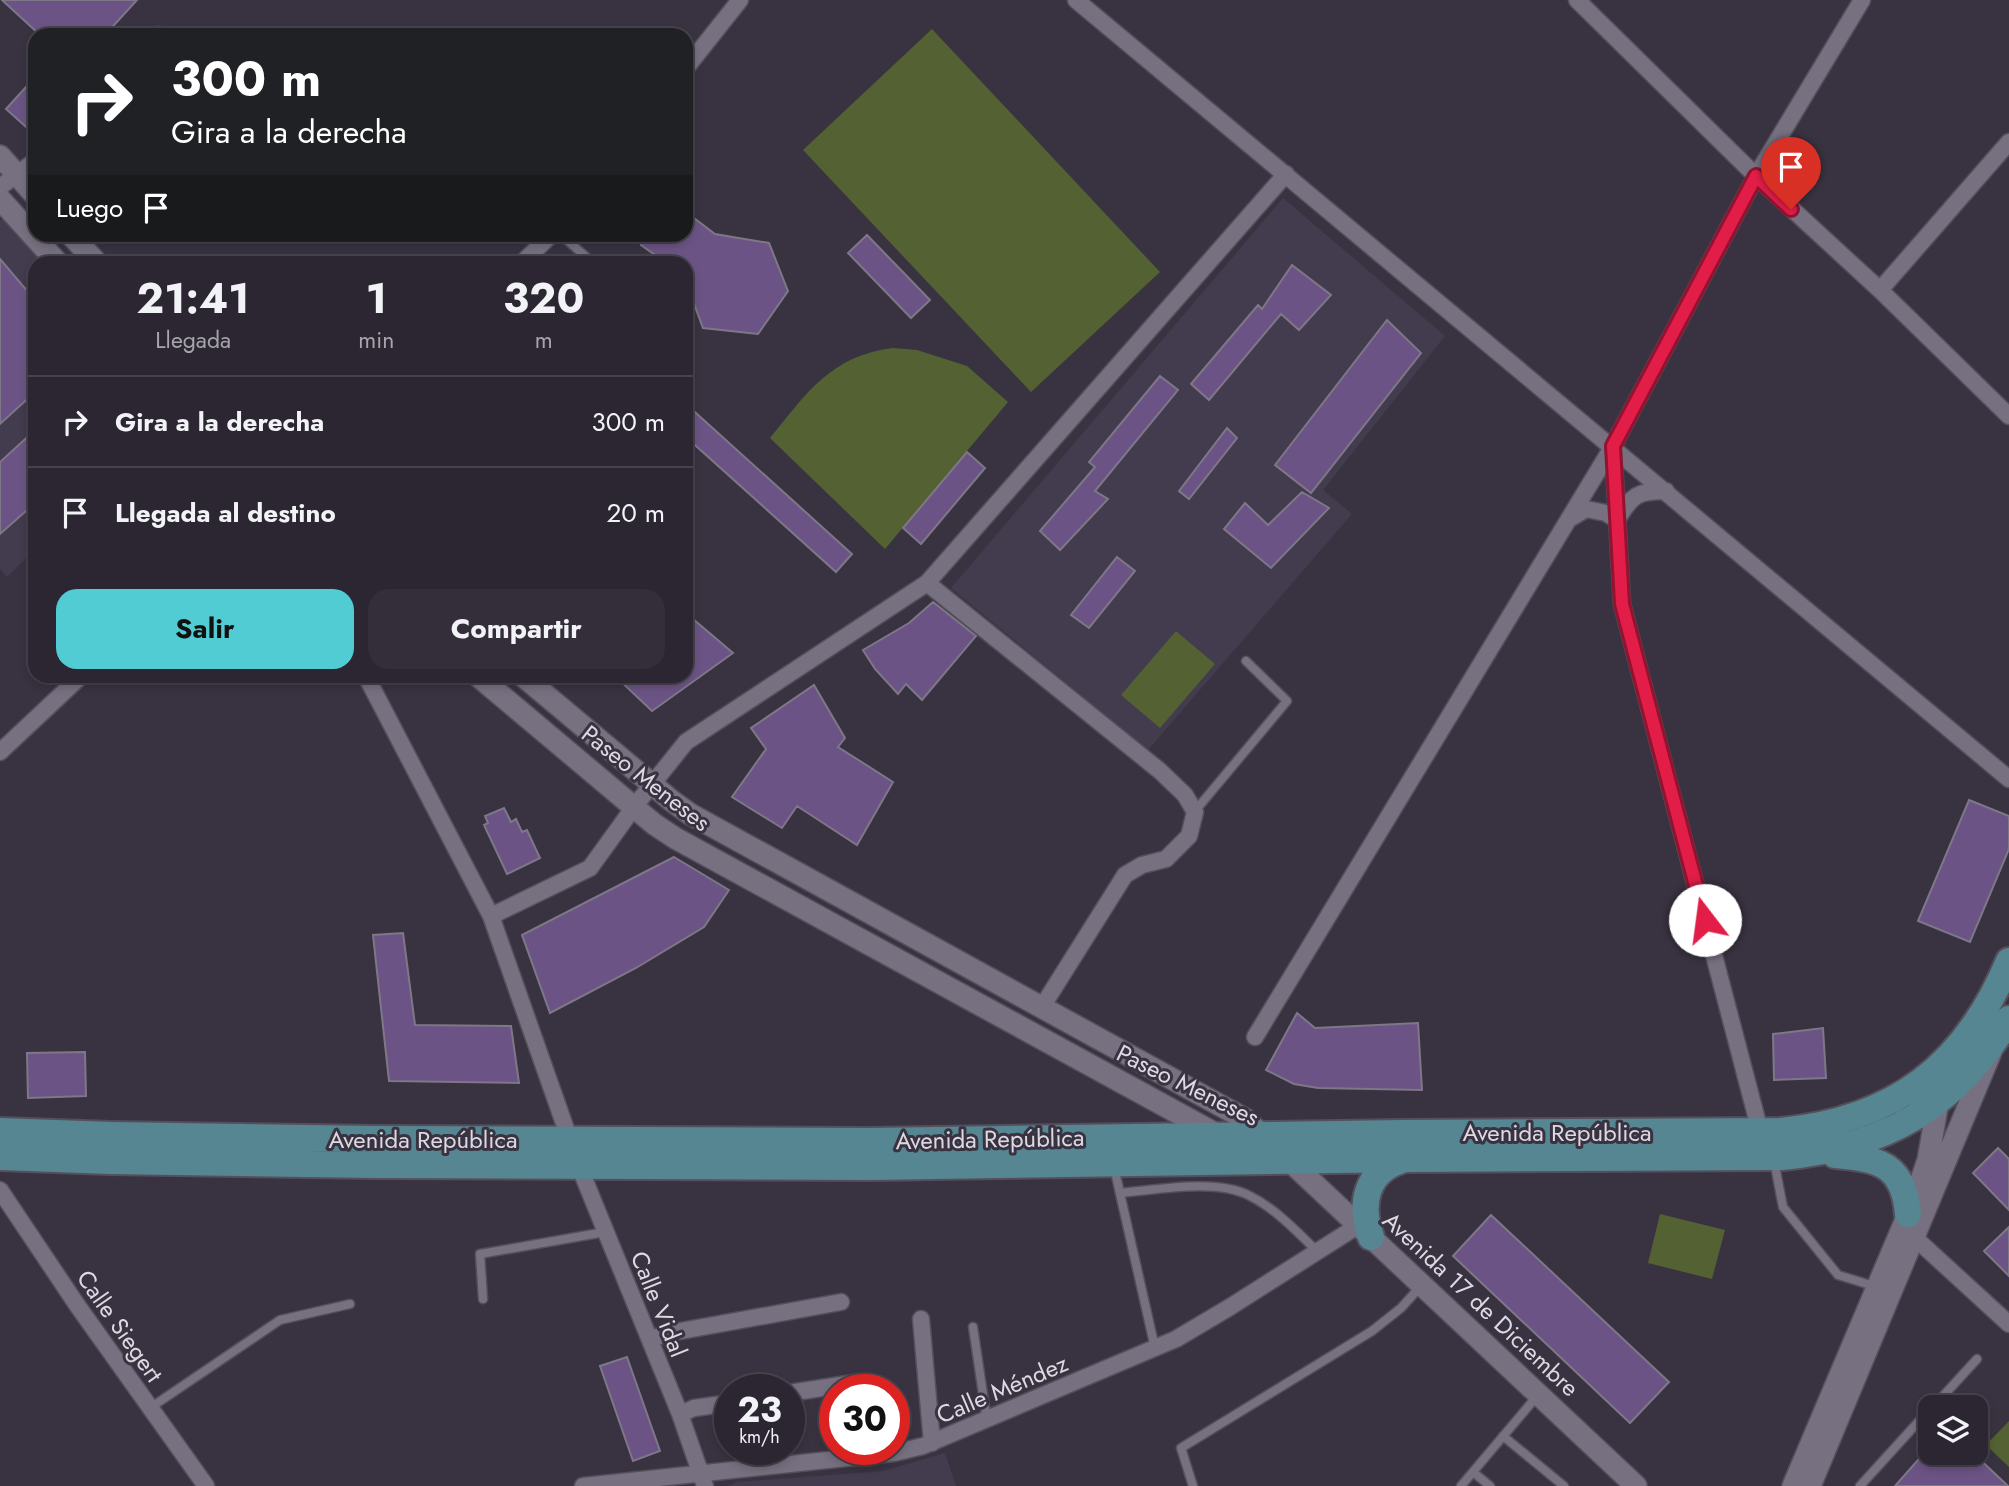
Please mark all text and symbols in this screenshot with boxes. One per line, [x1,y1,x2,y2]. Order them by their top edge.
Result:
text: 300 m [171,44,321,114]
icon: right [56,56,147,147]
text: Gira a la derecha [171,109,407,155]
pin [1761,137,1821,209]
icon: arrive [1772,148,1810,186]
text: Luego [56,189,123,227]
icon: arrive [137,189,175,227]
text: 21:41 [137,268,250,329]
text: 1 [366,268,387,329]
text: 320 [503,268,584,329]
text: Llegada [155,323,231,357]
text: min [358,323,394,357]
text: m [535,323,553,357]
icon: right [56,403,94,441]
text: Gira a la derecha [115,403,324,441]
text: 300 m [592,403,665,441]
icon: arrive [56,494,94,532]
text: Llegada al destino [115,494,336,532]
text: 20 m [607,494,665,532]
button: Salir [56,589,354,669]
button: Compartir [368,589,665,669]
street label: Paseo Meneses [574,717,718,839]
position arrow [1668,883,1742,957]
street label: Paseo Meneses [1111,1035,1265,1135]
street label: Avenida República [1463,1115,1652,1150]
street label: Avenida República [895,1120,1085,1158]
street label: Avenida República [329,1122,518,1157]
street label: Avenida 17 de Diciembre [1375,1203,1587,1405]
street label: Calle Vidal [622,1246,696,1362]
street label: Calle Siegert [68,1263,172,1390]
street label: Calle Méndez [931,1346,1073,1432]
speed limit sign: 30 [819,1374,910,1465]
text: 23 [737,1385,782,1435]
map controls [1918,1395,1988,1465]
button: layers [1918,1395,1988,1465]
text: km/h [739,1424,780,1450]

